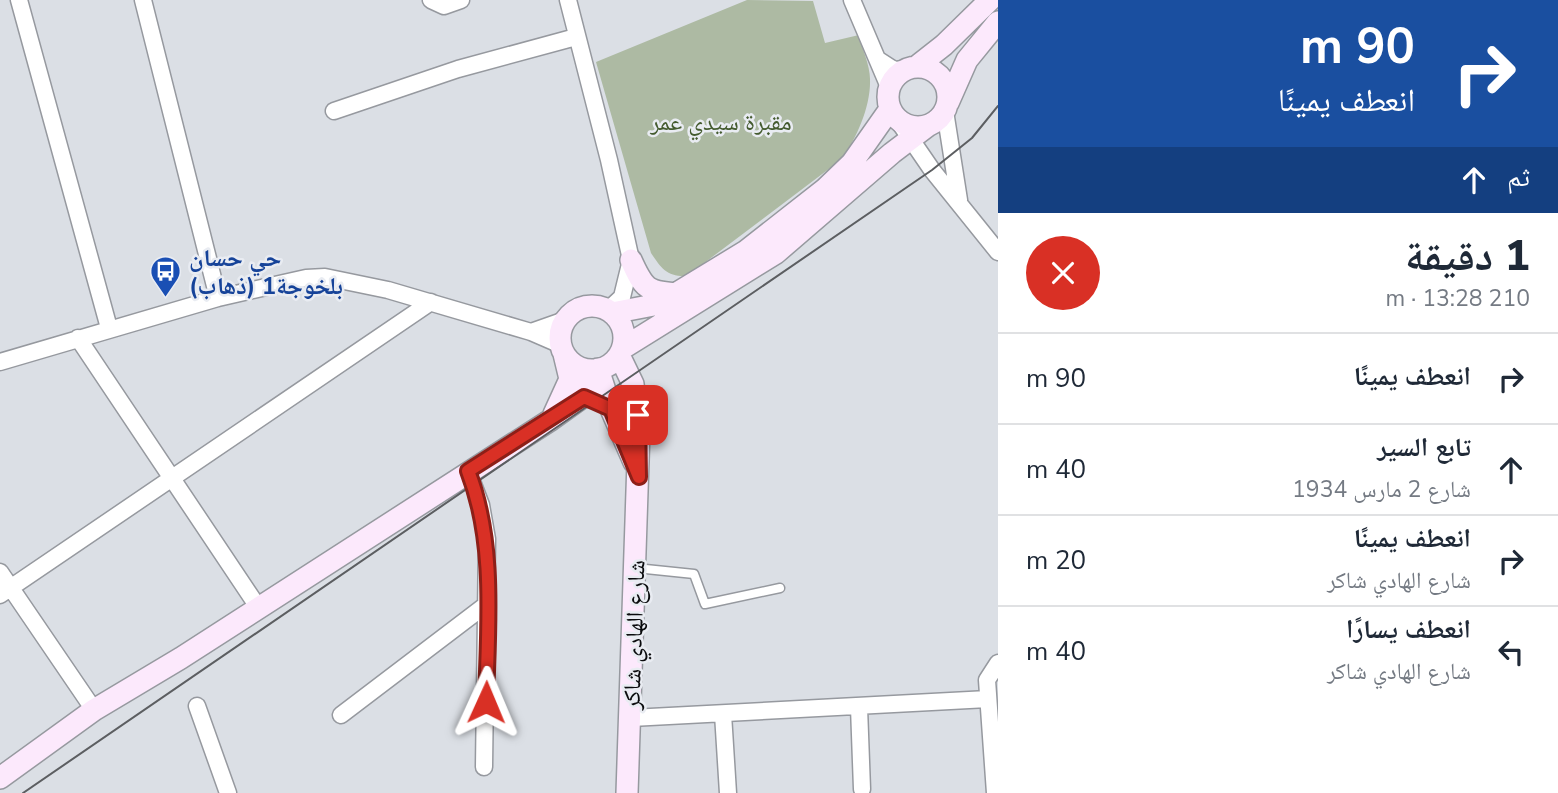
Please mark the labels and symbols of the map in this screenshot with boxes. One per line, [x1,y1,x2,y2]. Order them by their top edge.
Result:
park label: مقبرة سيدي عمر [649,106,792,141]
place label: حي حسان بلخوجة1 (ذهاب) [189,242,343,302]
bus stop icon: حي حسان بلخوجة1 (ذهاب) [149,255,183,299]
pin [608,385,668,445]
street label: شارع الهادي شاكر [615,559,656,712]
position arrow [449,665,523,739]

